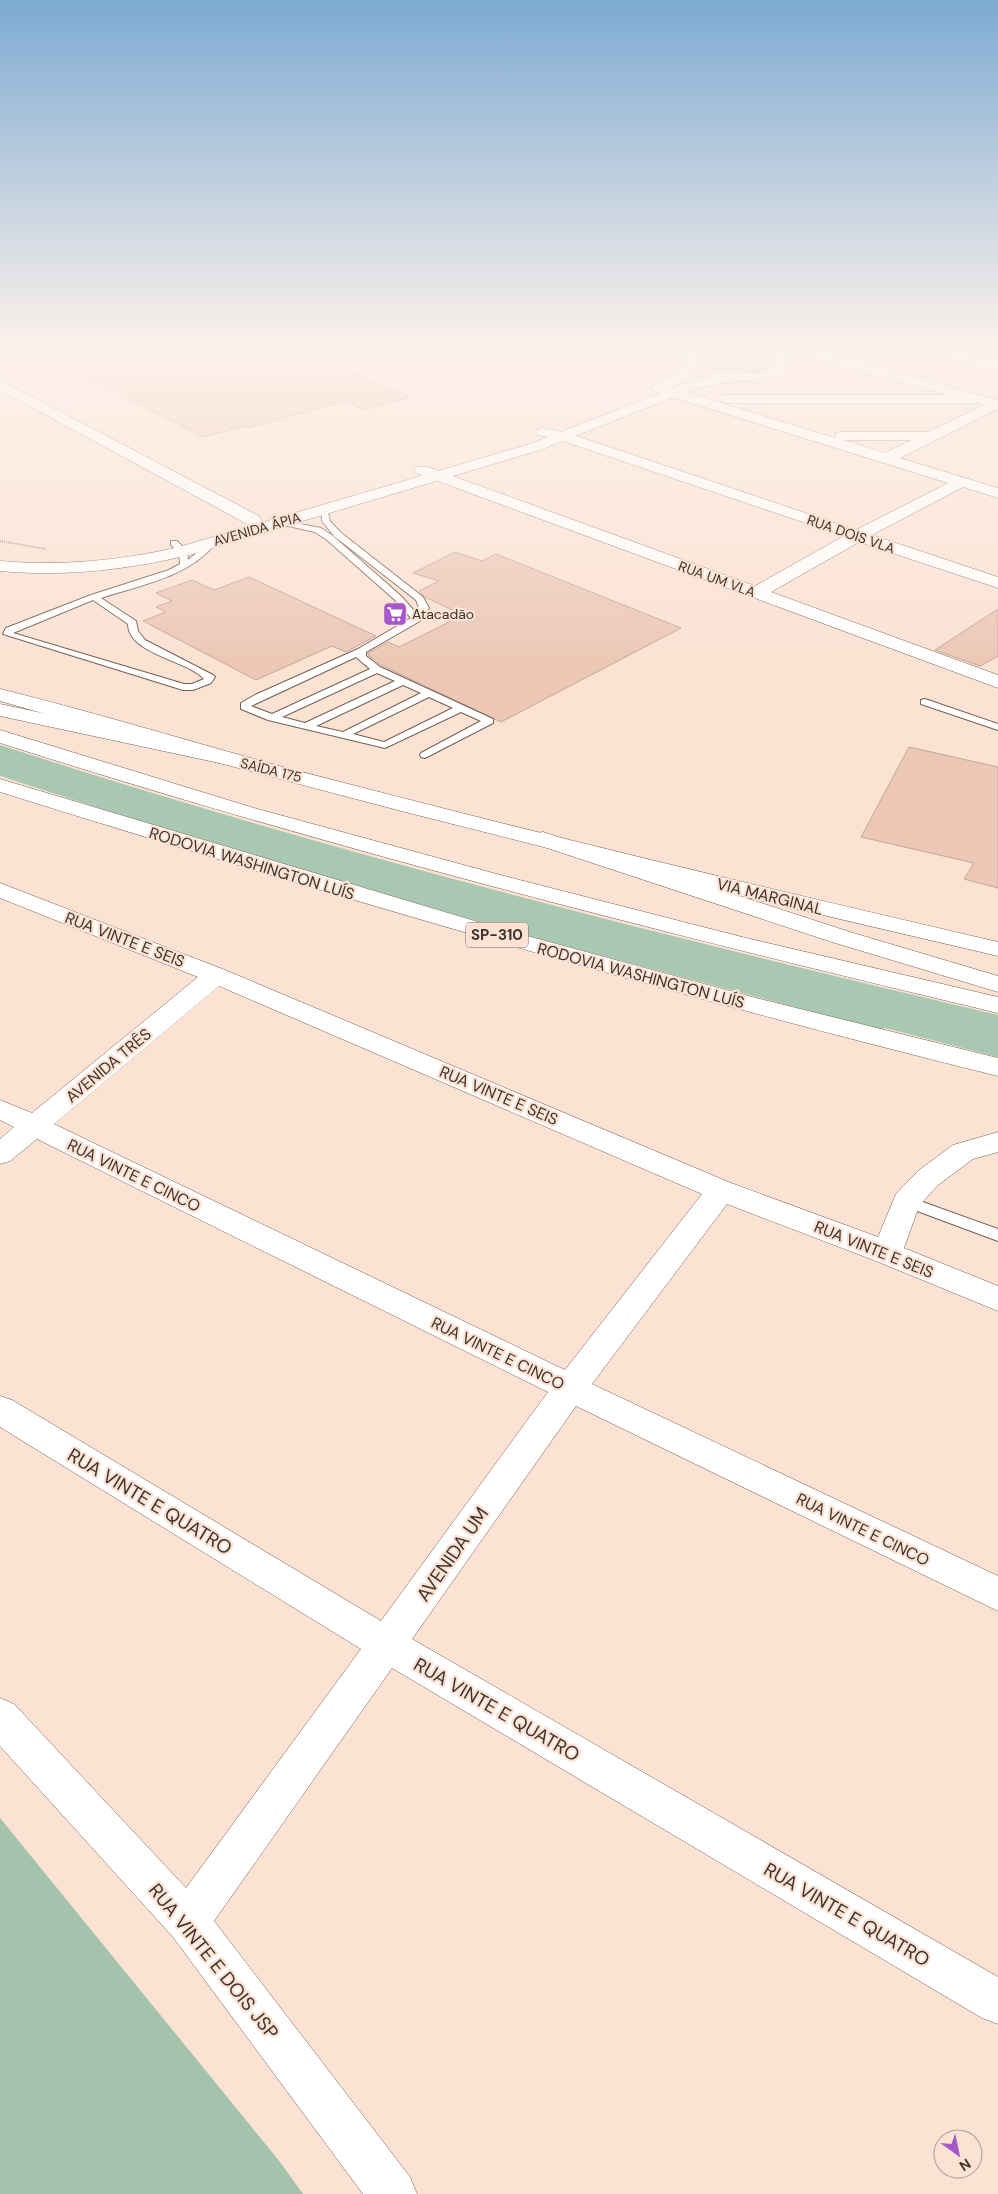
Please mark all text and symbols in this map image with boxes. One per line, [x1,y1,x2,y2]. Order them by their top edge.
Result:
street label: AVENIDA ÁPIA [211,508,303,550]
street label: RUA DOIS VLA [805,511,897,557]
street label: RUA UM VLA [676,557,758,601]
supermarket icon: Atacadão [382,601,408,627]
place label: Atacadão [412,605,474,623]
street label: SAÍDA 175 [238,754,304,786]
street label: RODOVIA WASHINGTON LUÍS [147,822,357,905]
street label: VIA MARGINAL [715,873,825,920]
street label: RUA VINTE E SEIS [62,907,188,972]
road number: SP-310 [466,922,528,948]
street label: RODOVIA WASHINGTON LUÍS [535,938,747,1013]
street label: AVENIDA TRÊS [61,1023,155,1107]
street label: RUA VINTE E SEIS [436,1061,561,1130]
street label: RUA VINTE E CINCO [64,1134,204,1217]
street label: RUA VINTE E SEIS [811,1216,937,1283]
street label: RUA VINTE E CINCO [428,1312,568,1395]
street label: RUA VINTE E QUATRO [63,1442,237,1560]
street label: RUA VINTE E CINCO [793,1488,933,1571]
street label: AVENIDA UM [411,1502,494,1607]
street label: RUA VINTE E QUATRO [409,1652,584,1767]
street label: RUA VINTE E QUATRO [759,1857,934,1972]
street label: RUA VINTE E DOIS JSP [143,1878,284,2044]
north arrow [933,2129,983,2179]
text: N [956,2155,974,2175]

